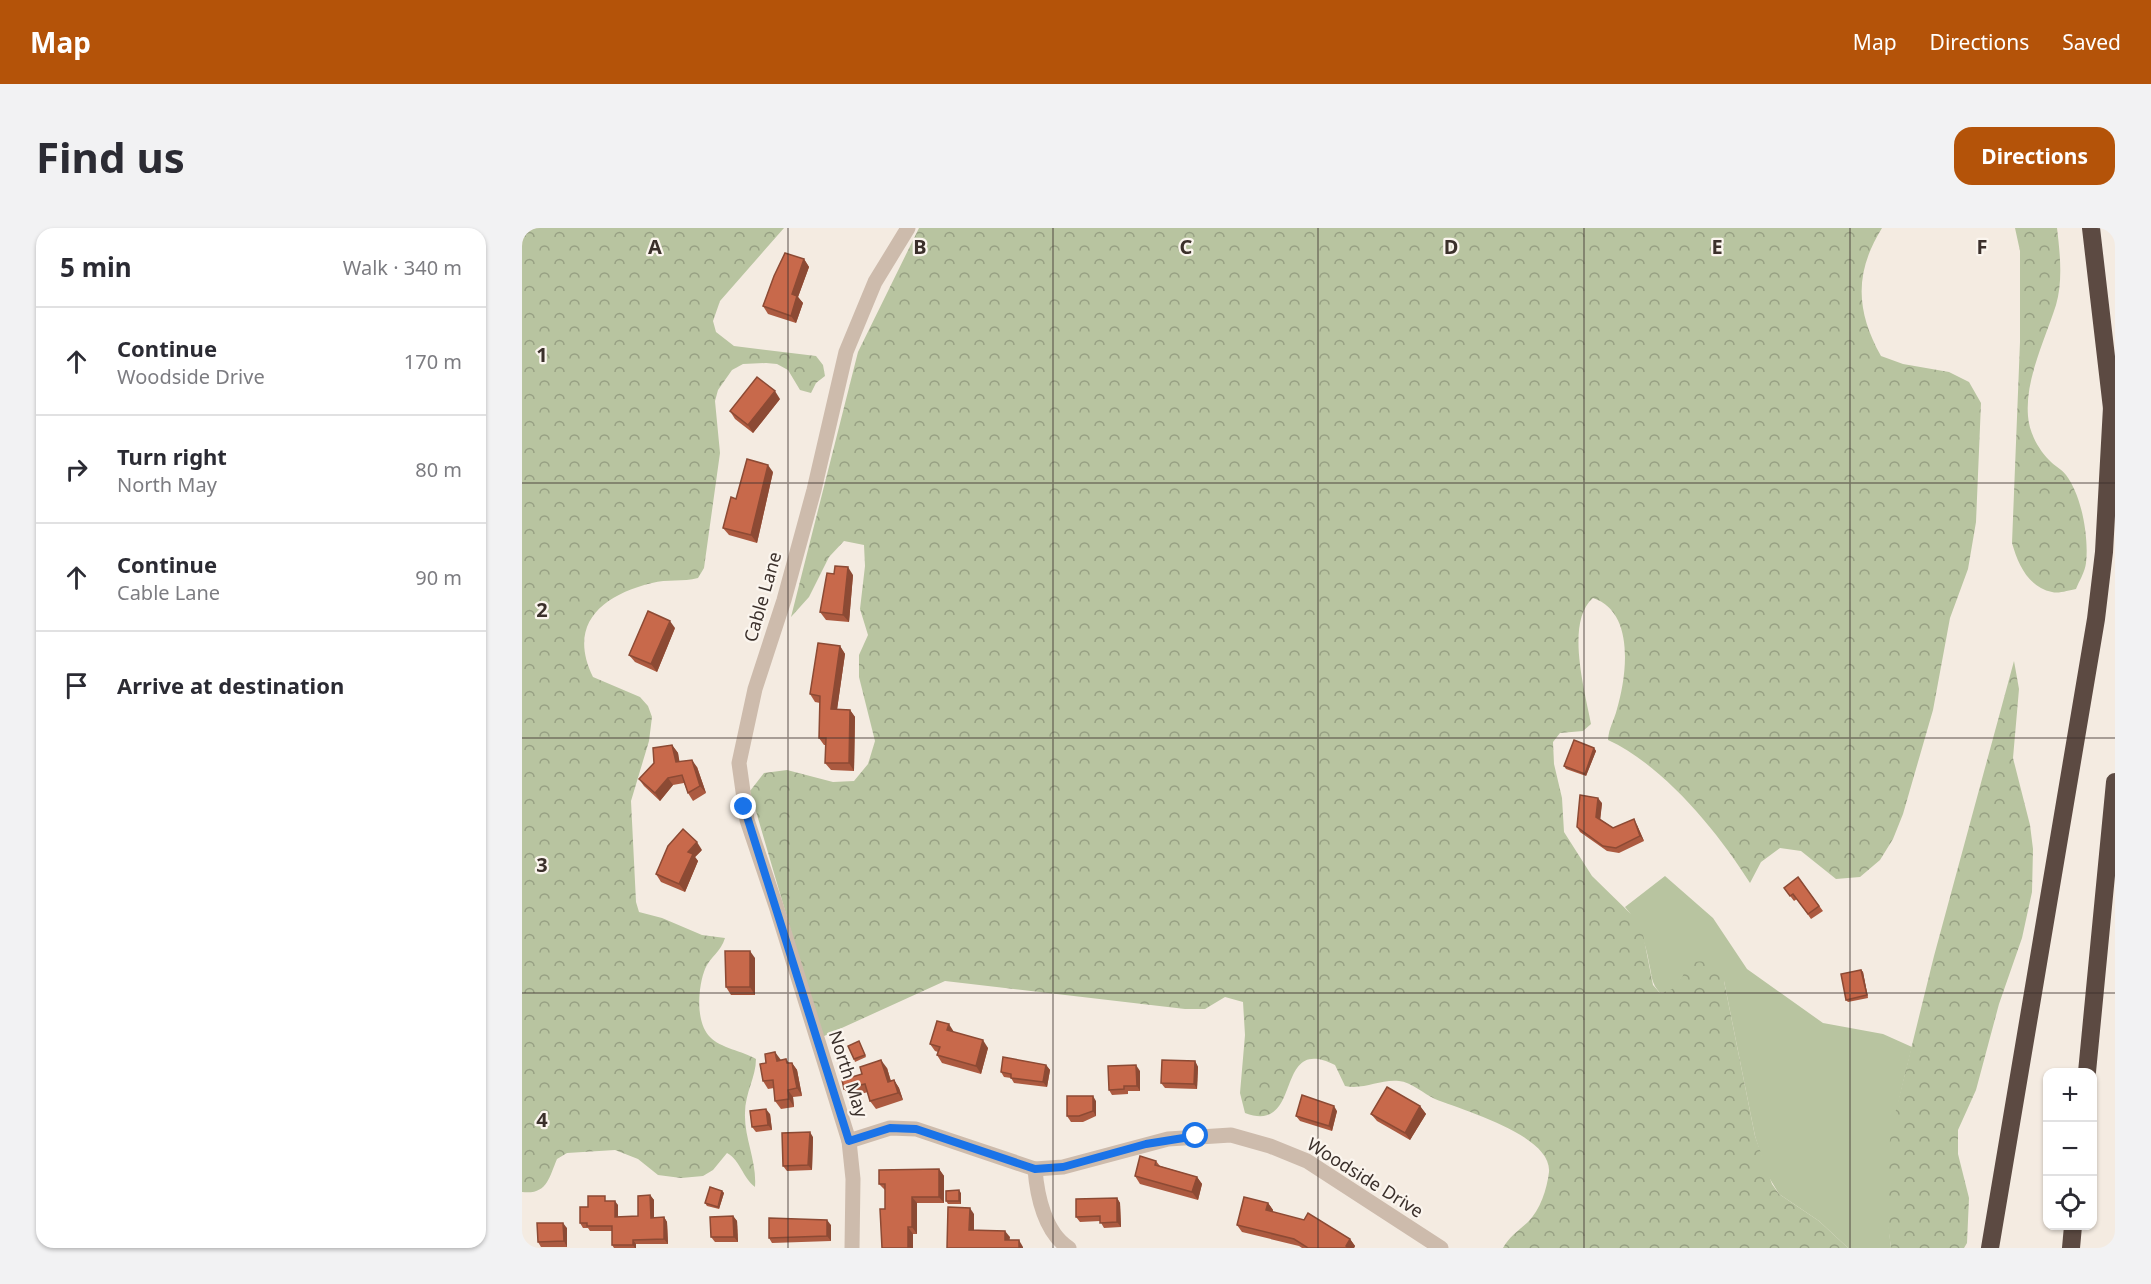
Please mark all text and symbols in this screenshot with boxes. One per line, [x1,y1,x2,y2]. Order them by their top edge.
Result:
text: Map [30,23,91,61]
text: Map [1853,28,1897,56]
text: Directions [1930,28,2029,56]
text: Saved [2062,28,2121,56]
button: Directions [1954,127,2115,185]
text: Find us [36,128,185,185]
text: A [648,233,662,260]
text: B [913,233,927,260]
text: C [1180,233,1193,260]
text: D [1444,233,1458,260]
text: E [1711,233,1723,260]
text: F [1977,233,1987,260]
text: 5 min [60,249,132,285]
text: Walk · 340 m [343,254,462,281]
text: Continue [117,333,217,363]
text: 1 [536,341,548,368]
icon: ahead [60,345,93,378]
text: 170 m [404,348,462,375]
text: Woodside Drive [117,363,265,390]
text: Turn right [117,441,227,471]
icon: right [60,453,93,486]
text: 80 m [415,456,462,483]
text: North May [117,471,217,498]
text: Continue [117,549,217,579]
street label: Cable Lane [738,549,786,645]
icon: ahead [60,561,93,594]
text: 90 m [415,564,462,591]
text: Cable Lane [117,579,220,606]
text: 2 [536,596,548,623]
icon: arrive [60,669,93,702]
text: Arrive at destination [117,670,344,700]
route end [730,793,756,819]
text: 3 [536,851,548,878]
street label: North May [824,1027,875,1121]
map controls [2043,1068,2097,1230]
button: + [2043,1068,2097,1122]
text: 4 [536,1106,548,1133]
route start [1182,1122,1208,1148]
button: − [2043,1122,2097,1176]
street label: Woodside Drive [1303,1132,1428,1223]
button: locate [2043,1176,2097,1230]

